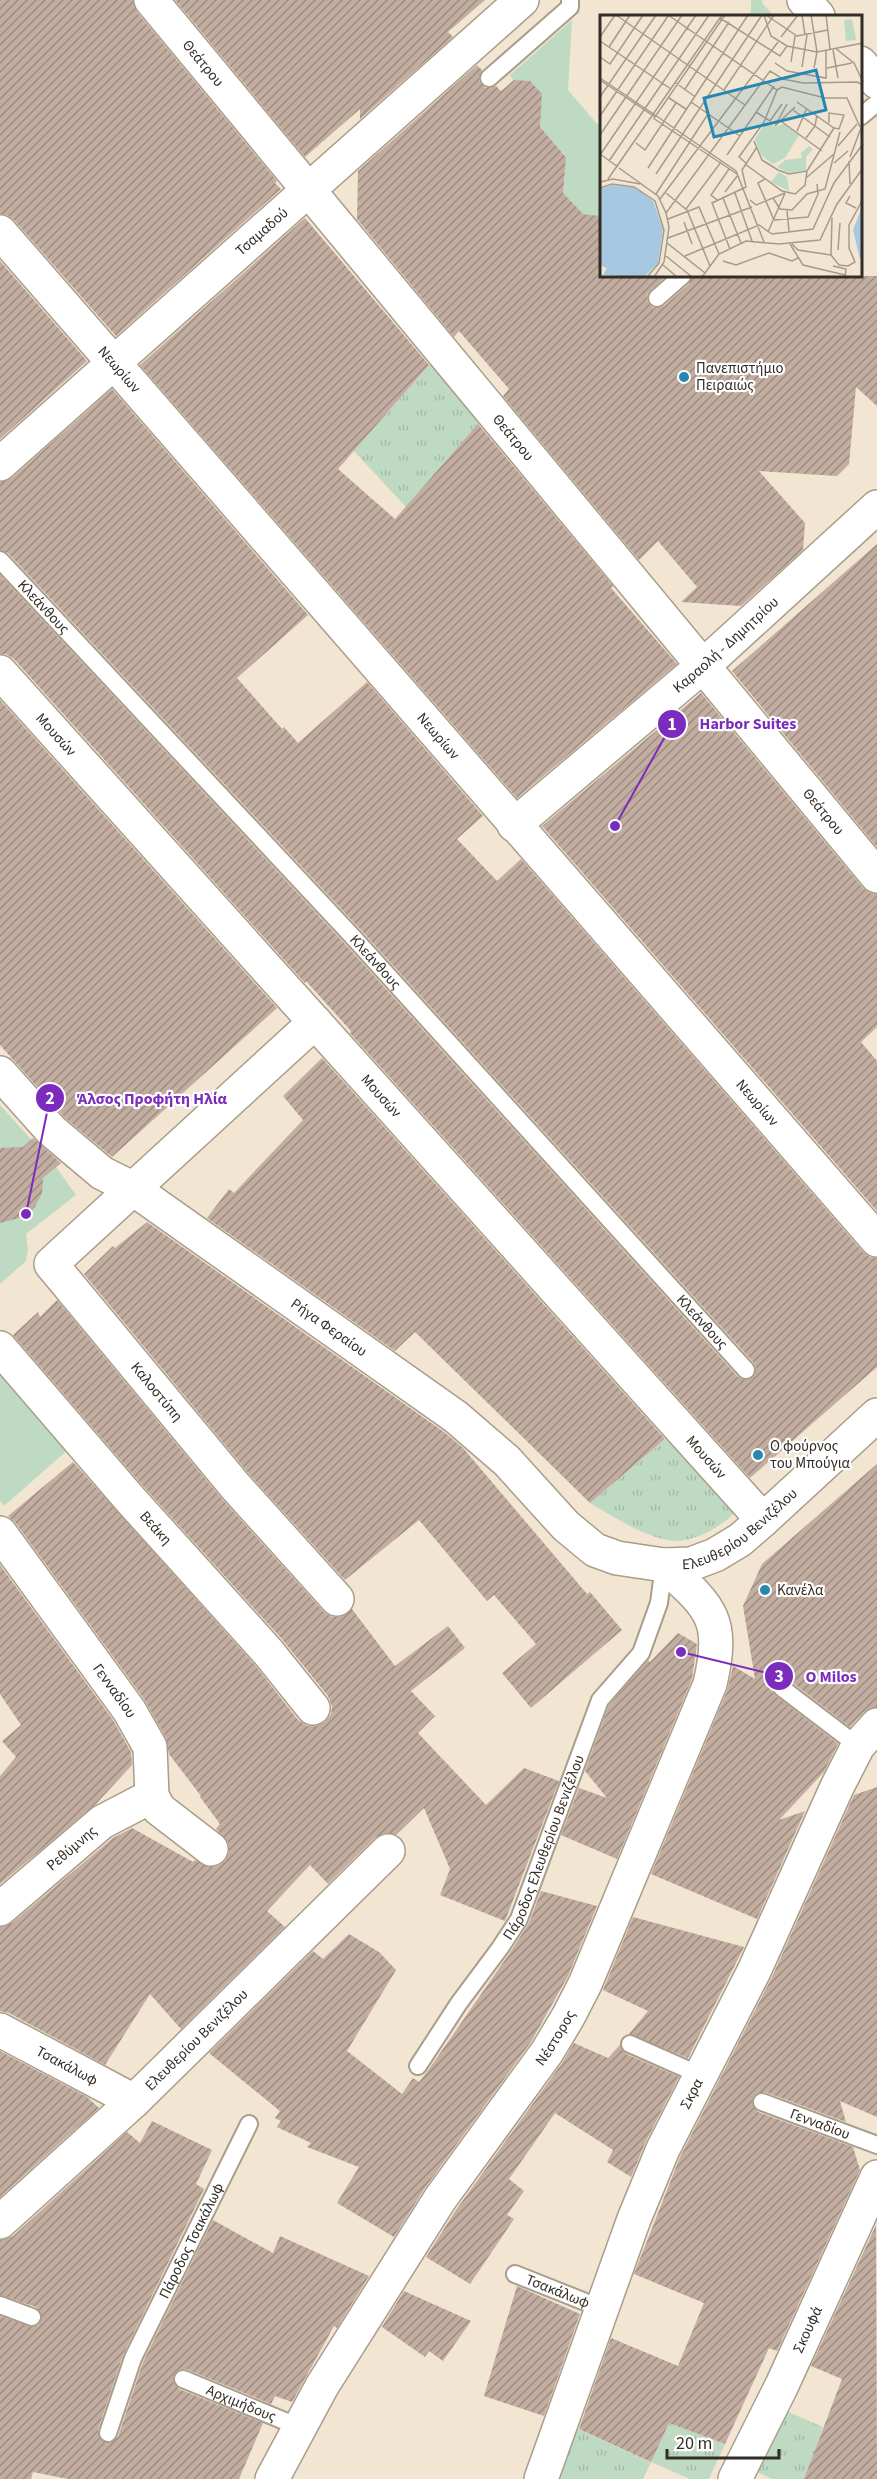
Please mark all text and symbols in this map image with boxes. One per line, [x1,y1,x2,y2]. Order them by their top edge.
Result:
inset map [600,15,862,278]
street label: Θεάτρου [178,35,229,91]
street label: Τσαμαδού [231,202,293,261]
street label: Νεωρίων [93,341,146,397]
place label: Πανεπιστήμιο Πειραιώς [696,358,784,396]
marker: Πανεπιστήμιο Πειραιώς [677,370,691,384]
street label: Θεάτρου [488,409,539,465]
street label: Κλεάνθους [13,575,75,639]
street label: Καραολή - Δημητρίου [668,592,783,698]
callout: Harbor Suites [657,707,808,741]
street label: Μουσών [31,708,81,761]
street label: Νεωρίων [412,708,465,764]
text: 1 [667,712,677,737]
text: Harbor Suites [700,713,796,735]
street label: Θεάτρου [798,784,849,840]
street label: Κλεάνθους [345,930,406,994]
street label: Μουσών [356,1069,406,1122]
street label: Νεωρίων [731,1075,784,1131]
callout: Άλσος Προφήτη Ηλία [35,1081,239,1115]
text: 2 [45,1086,55,1111]
text: Άλσος Προφήτη Ηλία [77,1088,227,1110]
street label: Κλεάνθους [672,1290,733,1354]
street label: Ρήγα Φεραίου [287,1293,371,1362]
street label: Καλοστύπη [126,1357,188,1426]
street label: Μουσών [681,1431,732,1483]
place label: Ο φούρνος του Μπούγια [770,1436,851,1474]
marker: Ο φούρνος του Μπούγια [751,1448,765,1462]
street label: Ελευθερίου Βενιζέλου [682,1483,802,1575]
street label: Βεάκη [135,1506,177,1549]
place label: Κανέλα [777,1580,824,1601]
marker: Κανέλα [758,1583,772,1597]
street label: Γενναδίου [88,1659,142,1722]
callout: O Milos [764,1659,869,1693]
text: 3 [774,1664,784,1689]
text: O Milos [805,1666,857,1688]
street label: Πάροδος Ελευθερίου Βενιζέλου [498,1752,589,1944]
street label: Ρεθύμνης [42,1820,102,1876]
street label: Ελευθερίου Βενιζέλου [140,1984,253,2095]
street label: Νέστορος [530,2006,581,2070]
street label: Τσακάλωφ [33,2041,102,2091]
street label: Σκρα [675,2074,708,2113]
street label: Γενναδίου [787,2103,853,2145]
street label: Πάροδος Τσακάλωφ [154,2179,229,2302]
street label: Τσακάλωφ [523,2269,593,2313]
street label: Σκουφά [787,2302,827,2356]
street label: Αρχιμήδους [203,2379,280,2427]
scale bar [667,2422,780,2460]
text: 20 m [676,2431,712,2456]

